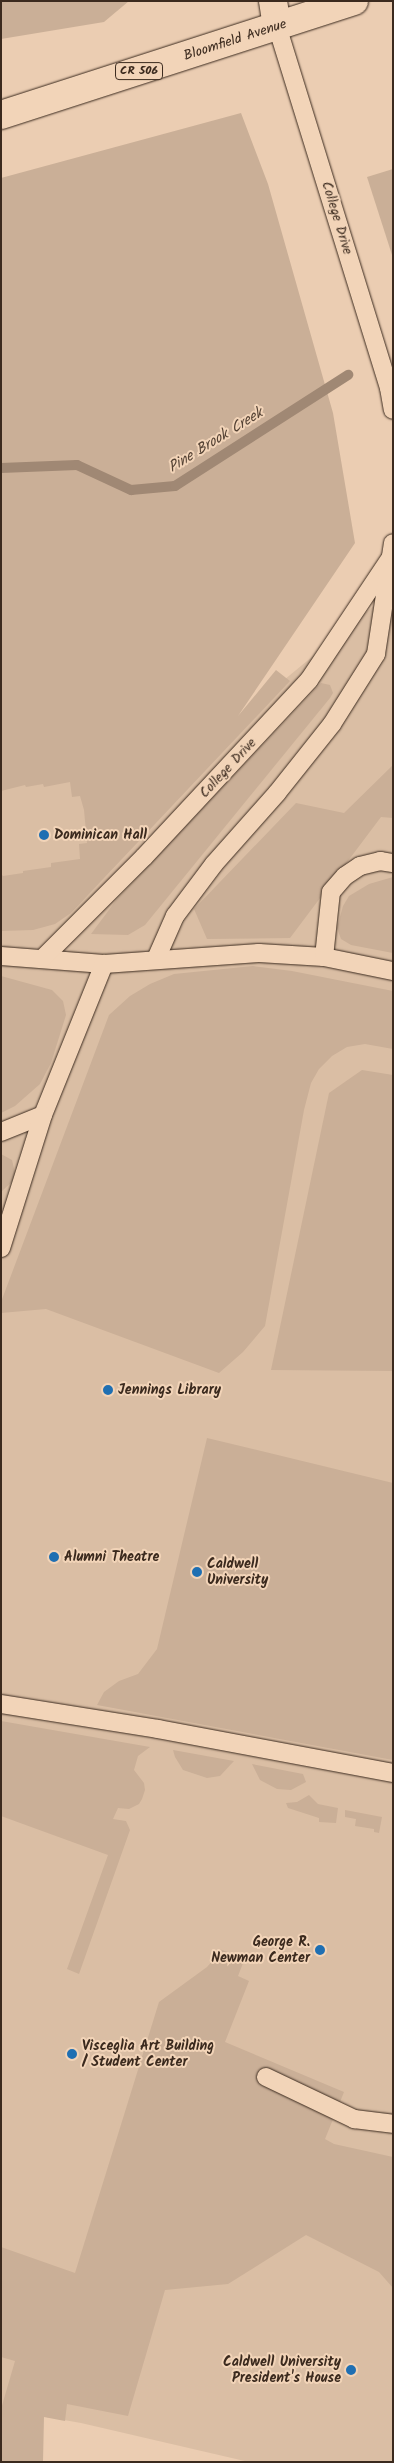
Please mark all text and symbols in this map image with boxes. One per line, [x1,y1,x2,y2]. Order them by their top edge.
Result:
street label: Bloomfield Avenue [181,15,289,65]
road number: CR 506 [114,61,164,80]
street label: College Drive [318,179,356,257]
water label: Pine Brook Creek [165,405,267,477]
street label: College Drive [196,735,260,801]
place label: Dominican Hall [54,827,147,843]
marker: Dominican Hall [38,829,50,841]
place label: Jennings Library [118,1382,221,1398]
marker: Jennings Library [102,1384,114,1396]
place label: Alumni Theatre [64,1549,159,1565]
marker: Alumni Theatre [48,1551,60,1563]
place label: Caldwell University [207,1556,268,1588]
marker: Caldwell University [191,1566,203,1578]
place label: George R. Newman Center [211,1934,310,1966]
marker: George R. Newman Center [314,1944,326,1956]
place label: Visceglia Art Building / Student Center [82,2038,214,2070]
marker: Visceglia Art Building / Student Center [66,2048,78,2060]
place label: Caldwell University President's House [223,2354,341,2386]
marker: Caldwell University President's House [345,2364,357,2376]

